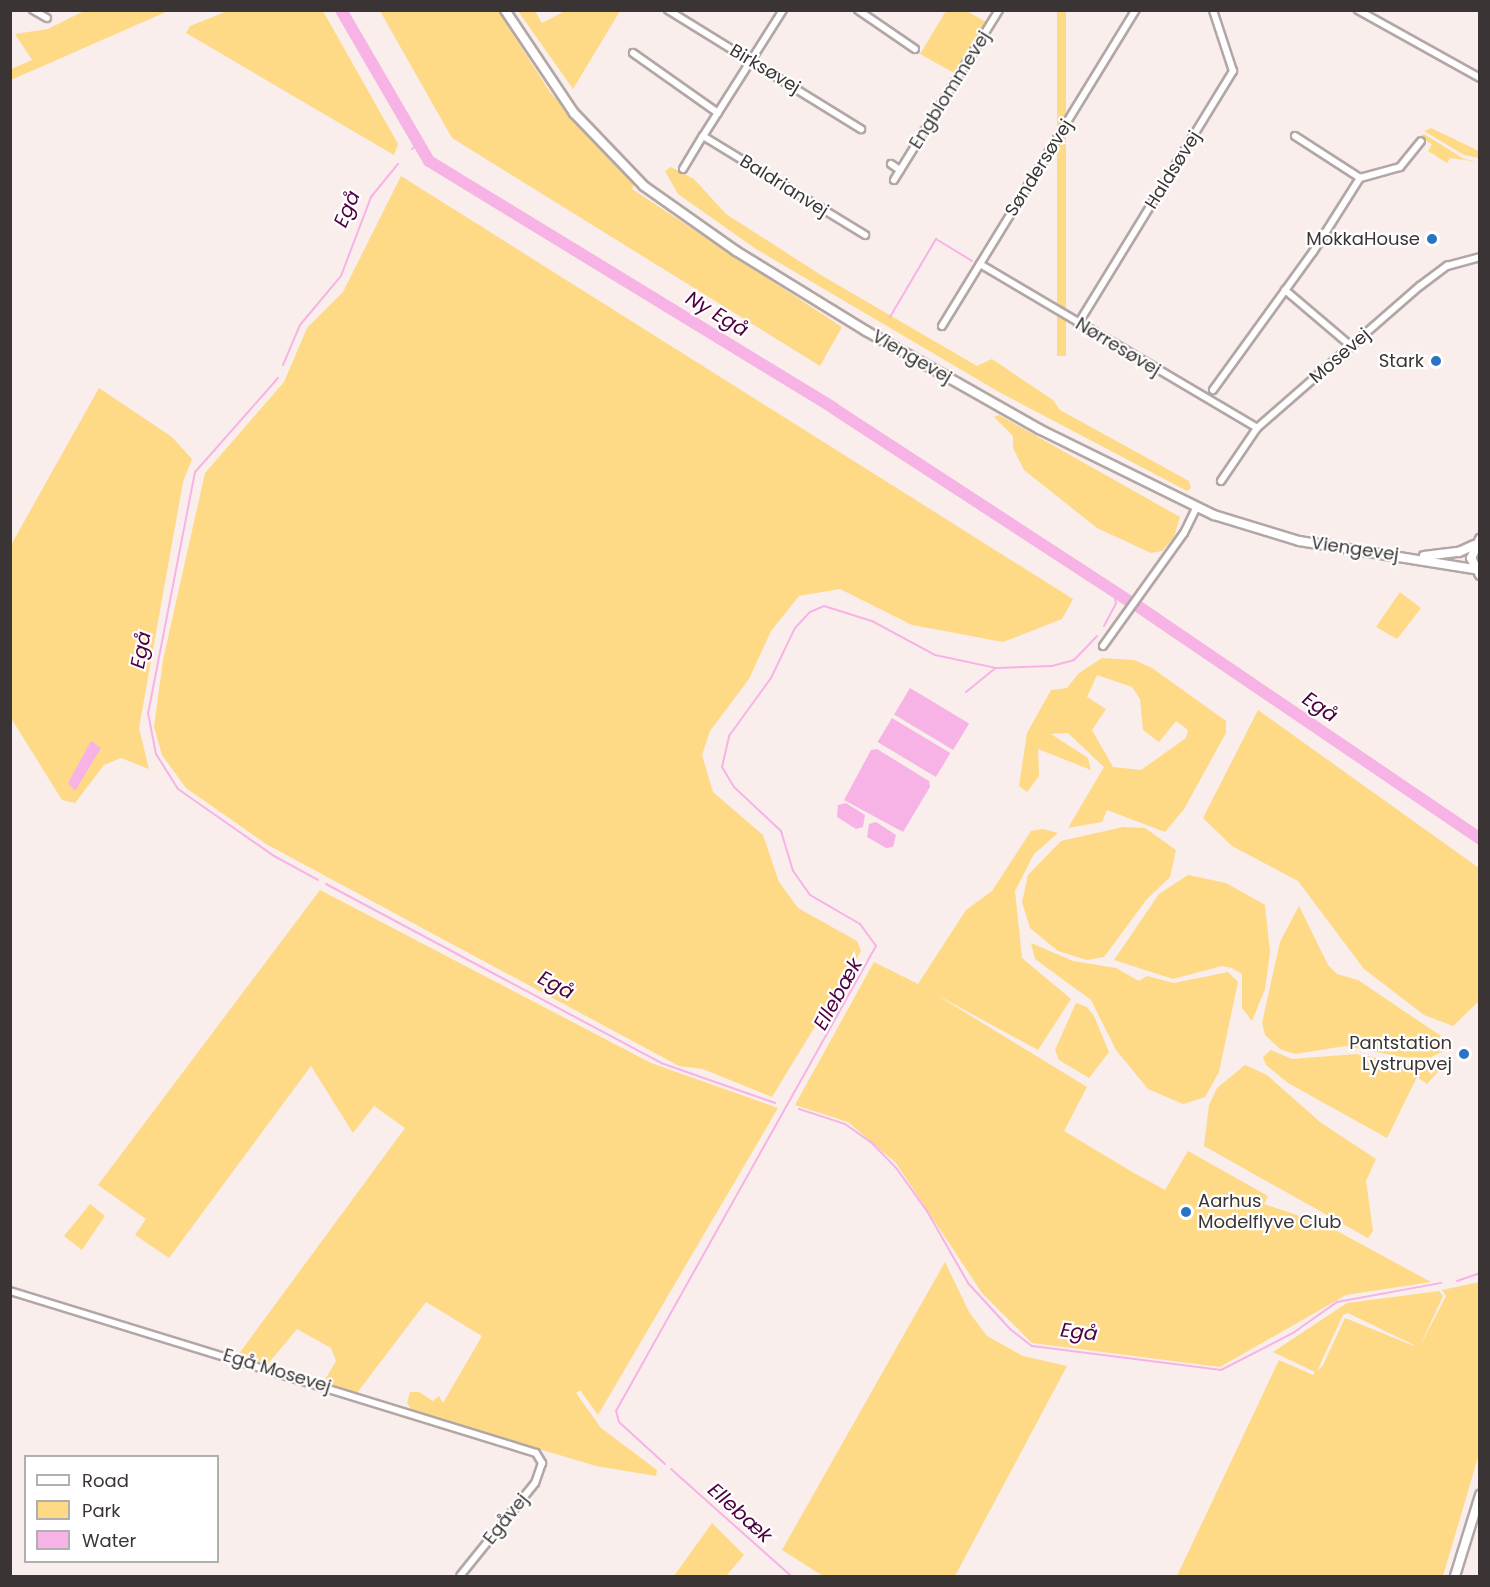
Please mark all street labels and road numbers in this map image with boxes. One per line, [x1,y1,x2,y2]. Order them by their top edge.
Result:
street label: Engblommevej [905,27,995,153]
street label: Birksøvej [726,40,804,98]
street label: Søndersøvej [1001,116,1077,220]
street label: Haldsøvej [1141,127,1205,213]
street label: Baldrianvej [736,150,832,222]
street label: Nørresøvej [1072,313,1164,381]
street label: Mosevej [1305,324,1375,388]
street label: Viengevej [868,326,956,388]
street label: Viengevej [1310,532,1400,566]
street label: Egå Mosevej [220,1344,334,1398]
street label: Egåvej [479,1489,533,1549]

